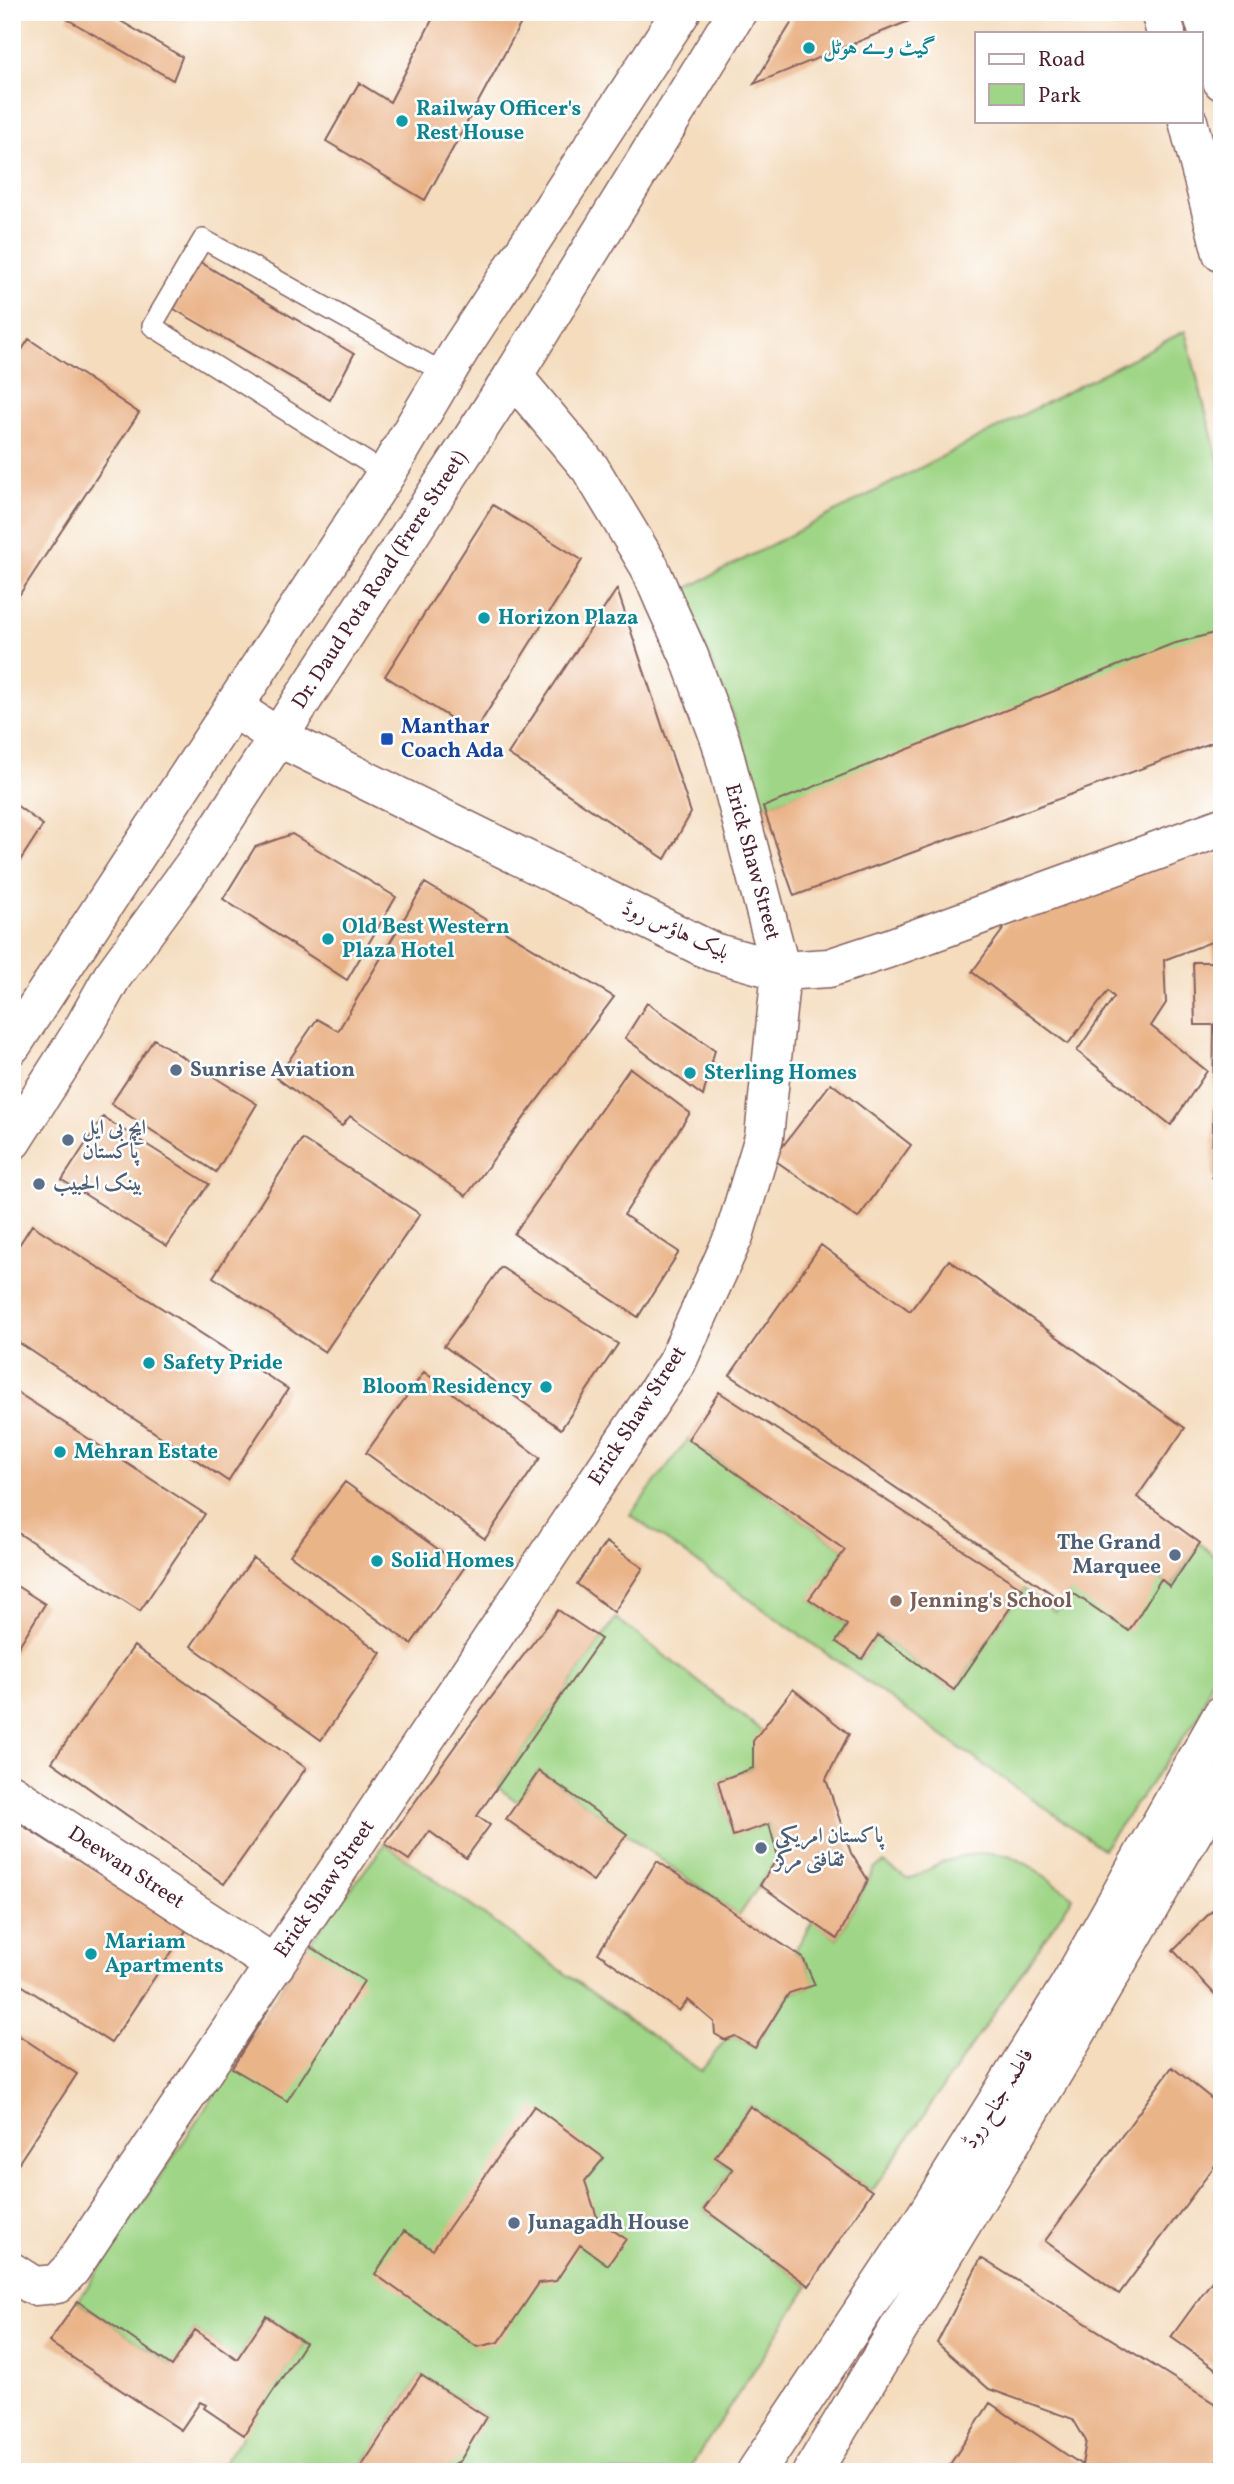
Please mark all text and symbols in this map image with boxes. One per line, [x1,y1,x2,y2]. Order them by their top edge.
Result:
legend [975,32,1202,122]
place label: گیٹ وے ہوٹل [823,34,936,63]
marker: گیٹ وے ہوٹل [801,40,817,56]
text: Road [1038,46,1085,75]
text: Park [1038,82,1081,111]
place label: Railway Officer's Rest House [416,95,581,148]
marker: Railway Officer's Rest House [394,113,410,129]
street label: Dr. Daud Pota Road (Frere Street) [285,445,475,715]
place label: Horizon Plaza [498,604,639,633]
marker: Horizon Plaza [476,610,492,626]
place label: Manthar Coach Ada [401,713,504,766]
marker: Manthar Coach Ada [379,731,395,747]
street label: Erick Shaw Street [717,780,787,944]
street label: بلیک ہاؤس روڈ [616,894,734,968]
place label: Old Best Western Plaza Hotel [342,913,510,966]
marker: Old Best Western Plaza Hotel [320,931,336,947]
place label: Sunrise Aviation [190,1056,355,1085]
place label: Sterling Homes [704,1059,857,1088]
marker: Sunrise Aviation [168,1062,184,1078]
marker: Sterling Homes [682,1065,698,1081]
place label: ایچ بی ایل پاکستان [82,1114,146,1167]
marker: ایچ بی ایل پاکستان [60,1132,76,1148]
place label: بينک الحبيب [53,1170,143,1199]
marker: بينک الحبيب [31,1176,47,1192]
street label: Erick Shaw Street [582,1341,694,1491]
place label: Safety Pride [163,1349,283,1378]
marker: Safety Pride [141,1355,157,1371]
place label: Bloom Residency [362,1373,532,1402]
marker: Bloom Residency [538,1379,554,1395]
place label: Mehran Estate [74,1438,218,1467]
marker: Mehran Estate [52,1444,68,1460]
place label: The Grand Marquee [1057,1529,1161,1582]
place label: Solid Homes [391,1547,515,1576]
marker: The Grand Marquee [1167,1547,1183,1563]
marker: Solid Homes [369,1553,385,1569]
place label: Jenning's School [909,1587,1072,1616]
marker: Jenning's School [888,1593,904,1609]
street label: Erick Shaw Street [268,1814,382,1964]
street label: Deewan Street [62,1819,190,1917]
place label: پاکستان امریکی ثقافتی مرکز [773,1822,885,1875]
marker: پاکستان امریکی ثقافتی مرکز [753,1840,769,1856]
place label: Mariam Apartments [105,1928,224,1981]
marker: Mariam Apartments [83,1946,99,1962]
street label: فاطمہ جناح روڈ [957,2043,1044,2156]
place label: Junagadh House [527,2209,689,2238]
marker: Junagadh House [506,2215,522,2231]

